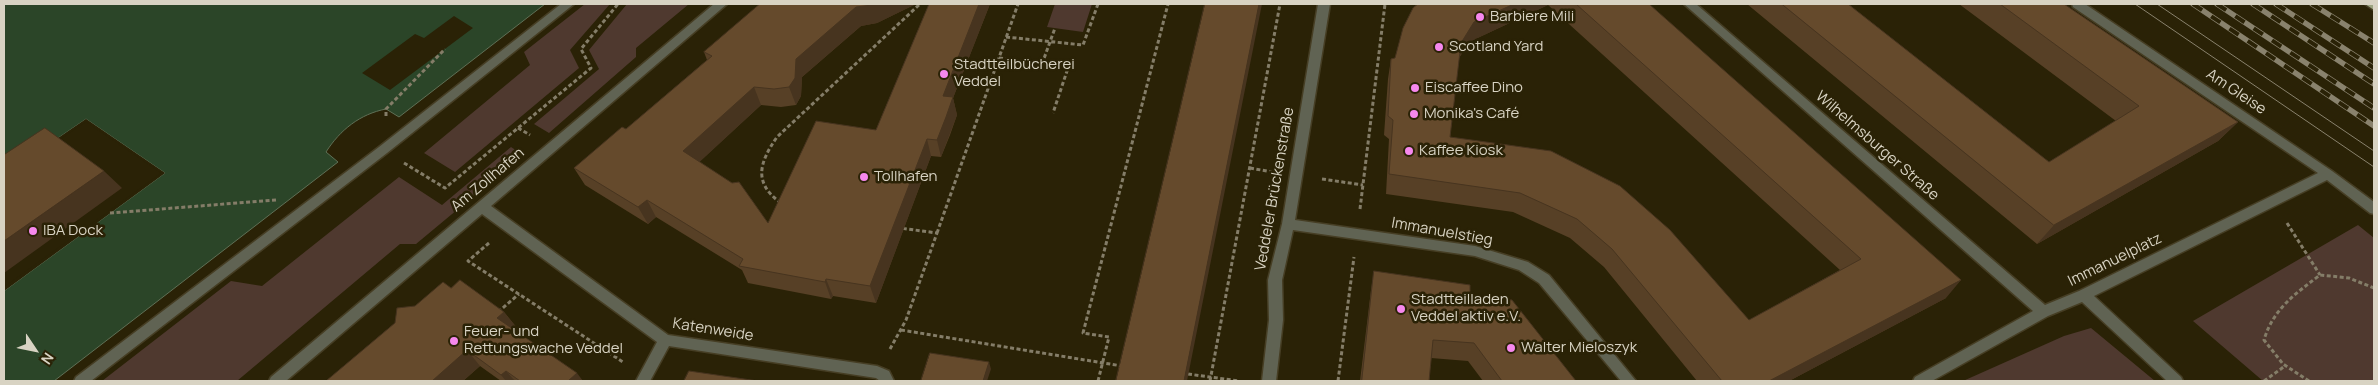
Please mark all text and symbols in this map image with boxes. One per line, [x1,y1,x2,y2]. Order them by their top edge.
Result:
place label: Barbiere Mili [1490,8,1574,26]
marker: Barbiere Mili [1474,11,1486,23]
place label: Scotland Yard [1449,38,1543,56]
marker: Scotland Yard [1433,41,1445,53]
place label: Stadtteilbücherei Veddel [954,56,1075,91]
street label: Am Gleise [2203,65,2269,119]
marker: Stadtteilbücherei Veddel [938,68,950,80]
place label: Eiscaffee Dino [1425,79,1523,97]
marker: Eiscaffee Dino [1409,82,1421,94]
street label: Wilhelmsburger Straße [1812,87,1942,205]
place label: Monika's Café [1424,105,1519,123]
street label: Veddeler Brückenstraße [1252,106,1298,272]
marker: Monika's Café [1408,108,1420,120]
place label: Kaffee Kiosk [1419,142,1503,160]
street label: Am Zollhafen [448,144,528,216]
marker: Kaffee Kiosk [1403,145,1415,157]
place label: Tollhafen [874,168,937,186]
marker: Tollhafen [858,171,870,183]
street label: Immanuelstieg [1390,214,1494,250]
place label: IBA Dock [43,222,103,240]
marker: IBA Dock [27,225,39,237]
street label: Immanuelplatz [2065,230,2165,290]
place label: Stadtteilladen Veddel aktiv e.V. [1411,291,1521,326]
marker: Stadtteilladen Veddel aktiv e.V. [1395,303,1407,315]
street label: Katenweide [671,315,755,345]
place label: Feuer- und Rettungswache Veddel [464,323,623,358]
north arrow [10,325,60,375]
marker: Feuer- und Rettungswache Veddel [448,335,460,347]
place label: Walter Mieloszyk [1521,339,1637,357]
marker: Walter Mieloszyk [1505,342,1517,354]
text: N [37,349,59,368]

